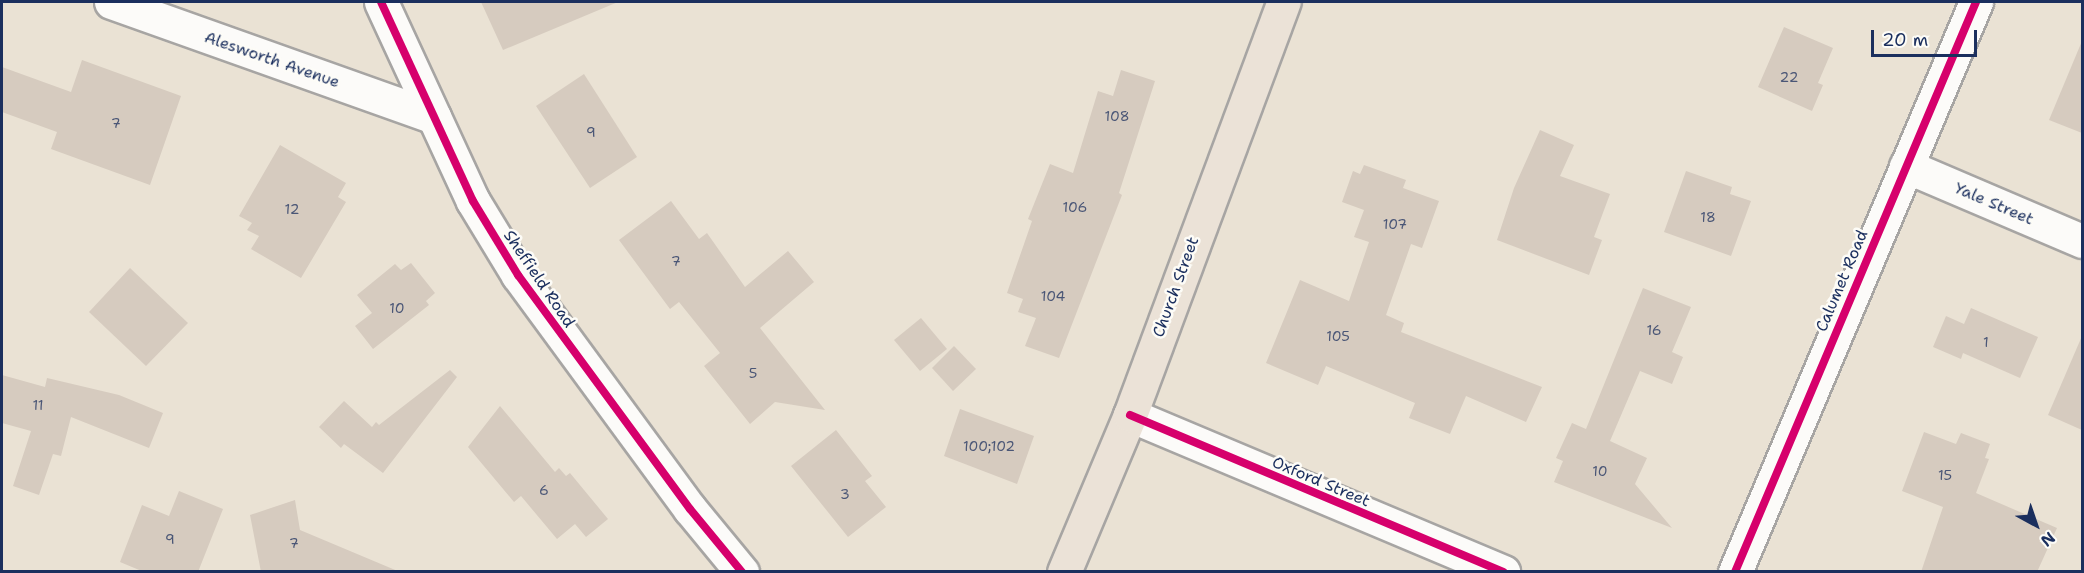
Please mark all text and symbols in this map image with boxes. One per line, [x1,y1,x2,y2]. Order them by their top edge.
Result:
scale bar [1874,18,1980,56]
street label: Alesworth Avenue [202,28,342,92]
text: 20 m [1882,28,1928,52]
house number: 22 [1780,69,1798,85]
house number: 108 [1105,108,1129,124]
house number: 7 [111,115,121,131]
house number: 9 [586,124,596,140]
street label: Yale Street [1952,179,2036,229]
house number: 106 [1063,199,1087,215]
house number: 12 [285,201,299,217]
house number: 18 [1700,209,1716,225]
house number: 107 [1383,216,1407,232]
street label: Sheffield Road [499,227,579,331]
street label: Calumet Road [1812,227,1872,335]
street label: Church Street [1149,234,1203,340]
house number: 7 [671,253,681,269]
house number: 104 [1041,288,1065,304]
house number: 10 [389,300,405,316]
house number: 16 [1646,322,1662,338]
house number: 105 [1326,328,1350,344]
house number: 1 [1983,334,1989,350]
house number: 5 [749,365,757,381]
house number: 11 [32,397,44,413]
house number: 100;102 [963,438,1015,454]
street label: Oxford Street [1269,453,1373,511]
house number: 10 [1592,463,1608,479]
house number: 15 [1938,467,1952,483]
house number: 6 [539,482,549,498]
house number: 3 [840,486,850,502]
north arrow [2006,495,2066,555]
text: N [2036,527,2060,551]
house number: 9 [165,531,175,547]
house number: 7 [289,535,299,551]

